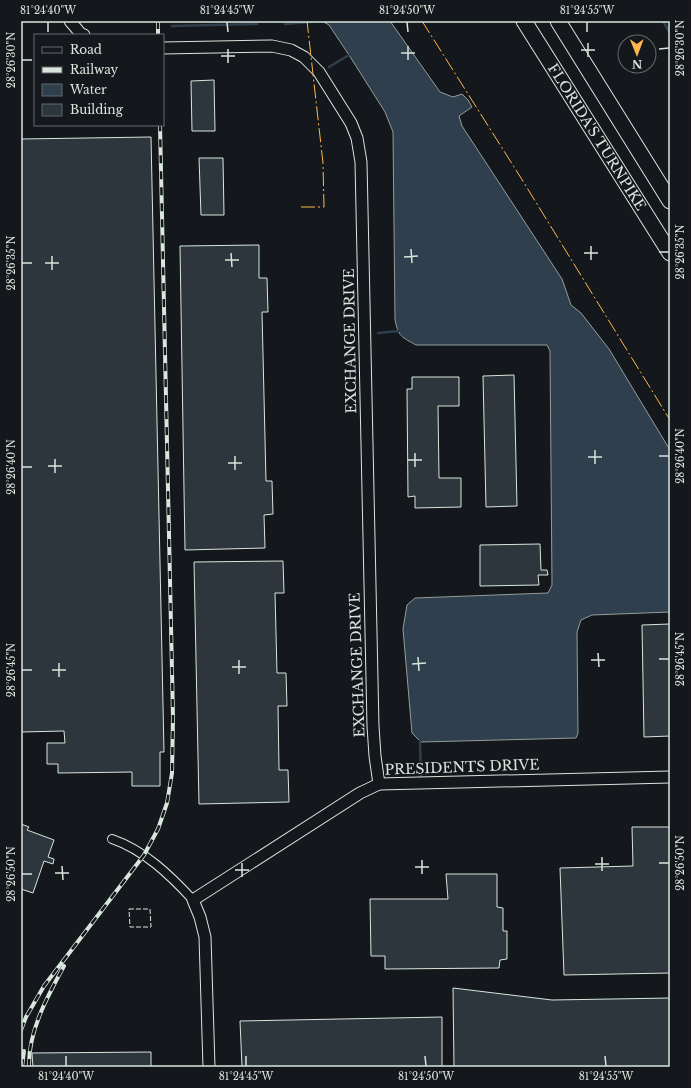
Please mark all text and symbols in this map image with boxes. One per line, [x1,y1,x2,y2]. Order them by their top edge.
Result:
text: 81°24'40"W [20,4,76,17]
text: 81°24'45"W [200,4,255,17]
text: 81°24'50"W [379,4,435,17]
text: 81°24'55"W [560,4,615,17]
text: 28°26'30"N [674,20,687,76]
text: 28°26'30"N [5,32,18,88]
legend [34,34,164,126]
north arrow [617,34,657,74]
text: Road [70,42,102,57]
street label: FLORIDA'S TURNPIKE [545,60,649,214]
text: Railway [70,62,119,77]
text: Water [69,82,107,97]
text: Building [70,102,124,117]
text: 28°26'35"N [674,225,687,279]
text: 28°26'35"N [5,236,18,290]
street label: EXCHANGE DRIVE [340,268,360,414]
text: 28°26'40"N [674,428,687,484]
text: 28°26'40"N [5,439,18,495]
street label: EXCHANGE DRIVE [345,592,369,738]
text: 28°26'45"N [674,632,687,686]
text: 28°26'45"N [5,643,18,697]
street label: PRESIDENTS DRIVE [384,755,540,779]
text: 28°26'50"N [674,835,687,891]
text: 28°26'50"N [5,846,18,902]
text: 81°24'40"W [38,1070,94,1083]
text: 81°24'45"W [219,1070,274,1083]
text: 81°24'50"W [398,1070,454,1083]
text: 81°24'55"W [579,1070,634,1083]

